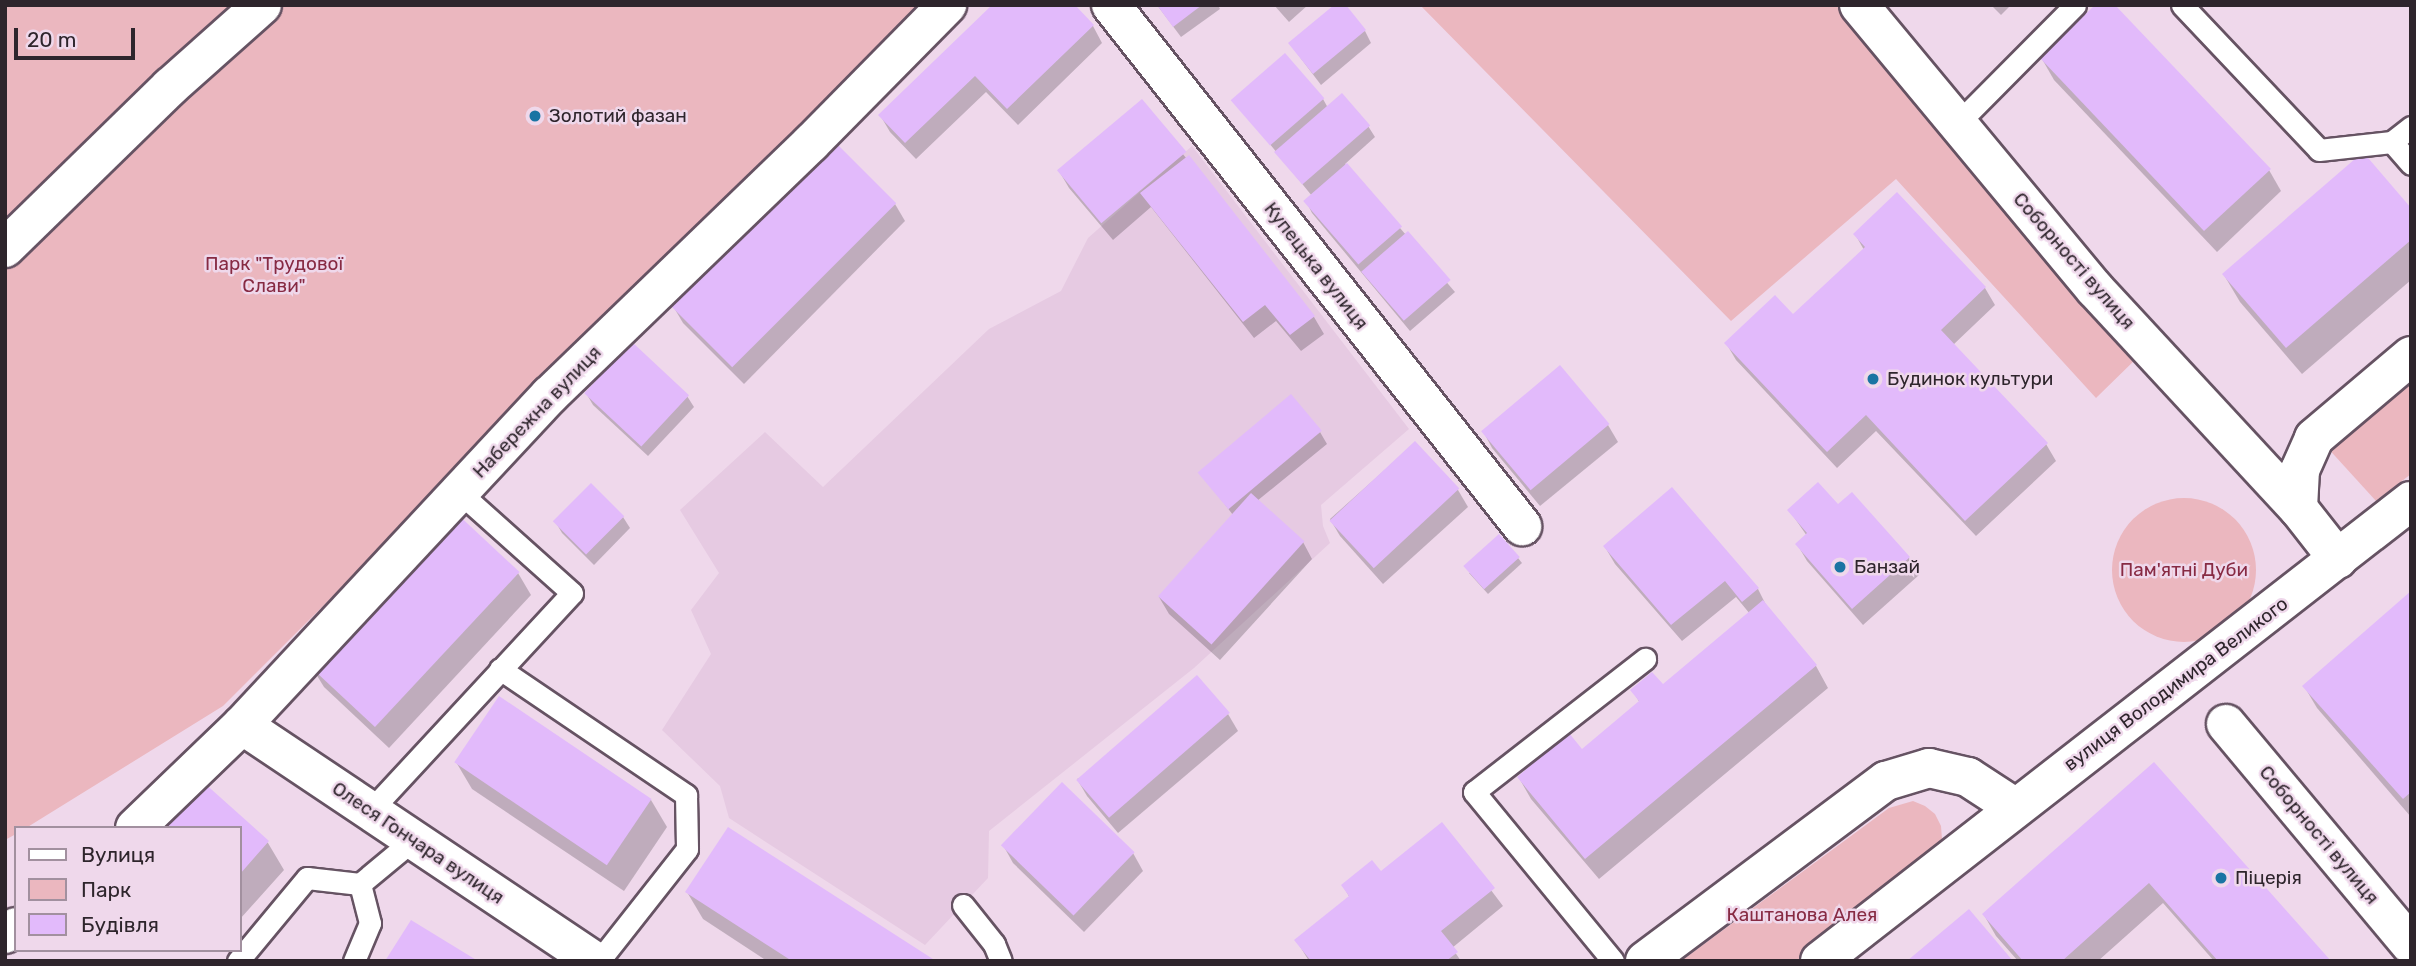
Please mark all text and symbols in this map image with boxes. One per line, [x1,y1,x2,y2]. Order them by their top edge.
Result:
scale bar [18,14,138,58]
text: 20 m [27,27,76,52]
place label: Золотий фазан [549,105,687,127]
marker: Золотий фазан [527,108,543,124]
street label: Соборності вулиця [2008,188,2140,334]
street label: Купецька вулиця [1259,198,1373,334]
park label: Парк "Трудової Слави" [205,253,343,297]
street label: Набережна вулиця [468,341,606,483]
place label: Будинок культури [1887,368,2053,390]
marker: Будинок культури [1865,371,1881,387]
place label: Банзай [1854,556,1920,578]
marker: Банзай [1832,559,1848,575]
park label: Пам'ятні Дуби [2120,559,2248,581]
street label: вулиця Володимира Великого [2060,592,2292,776]
street label: Соборності вулиця [2254,761,2384,909]
street label: Олеся Гончара вулиця [328,777,508,909]
legend [14,826,242,952]
text: Вулиця [81,842,155,867]
place label: Піцерія [2235,867,2302,889]
marker: Піцерія [2213,870,2229,886]
text: Парк [81,877,131,902]
park label: Каштанова Алея [1727,904,1877,926]
text: Будівля [81,912,159,937]

